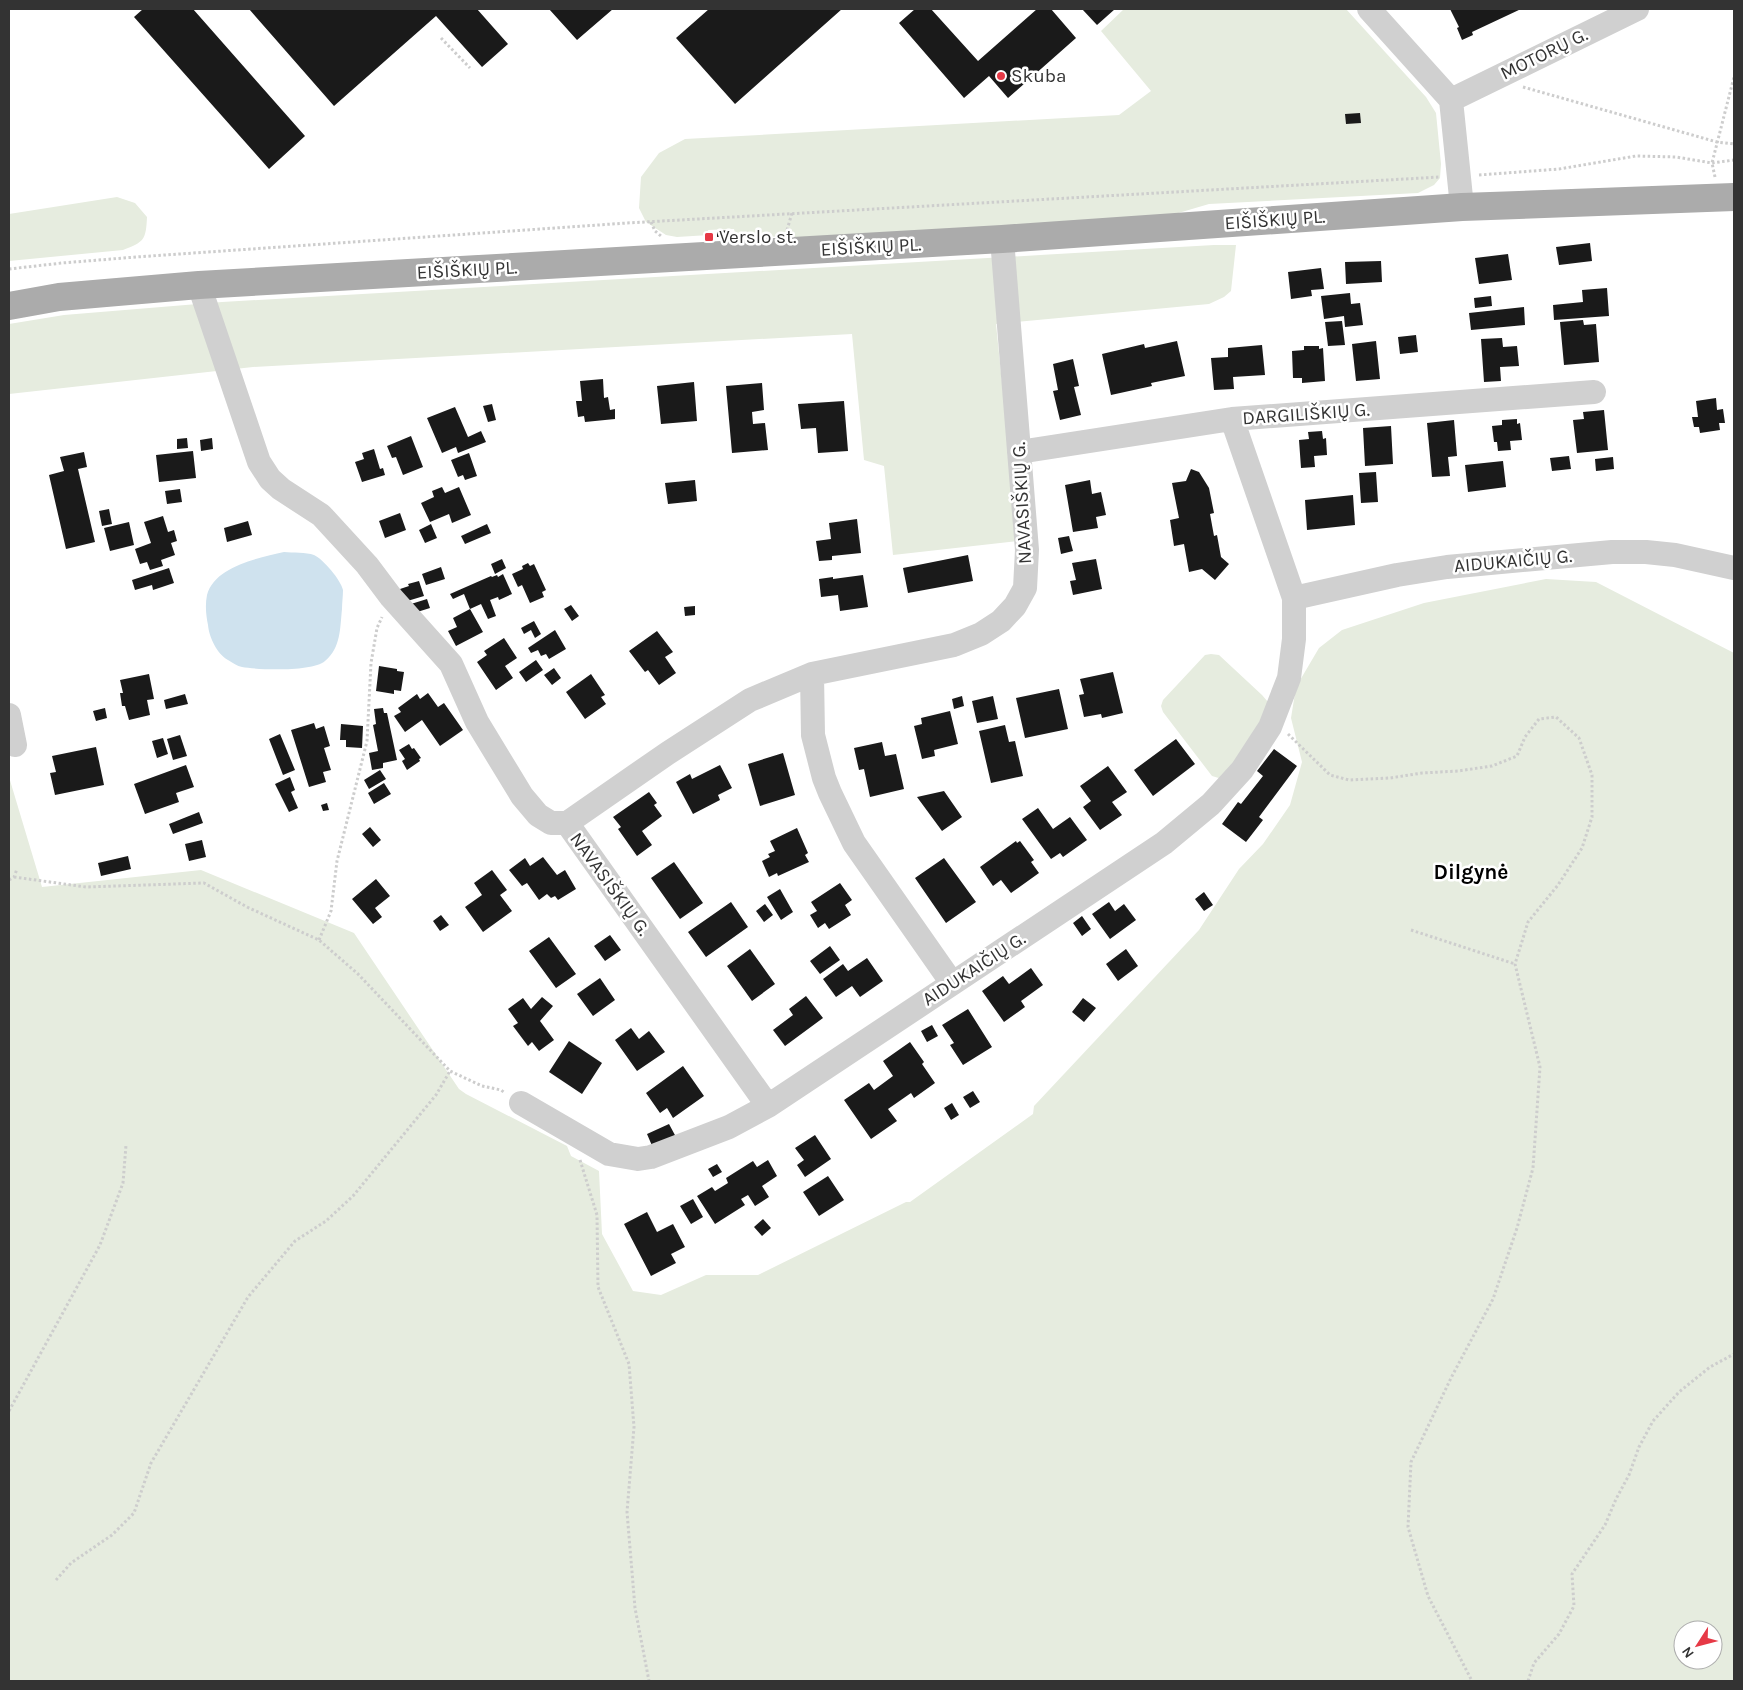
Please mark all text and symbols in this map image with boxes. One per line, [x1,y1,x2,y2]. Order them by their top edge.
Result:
street label: MOTORŲ G. [1497,23,1591,85]
place label: Skuba [1011,65,1066,87]
marker: Skuba [995,70,1007,82]
street label: EIŠIŠKIŲ PL. [1224,206,1326,234]
place label: Verslo st. [719,226,796,248]
marker: Verslo st. [703,231,715,243]
street label: EIŠIŠKIŲ PL. [820,233,922,261]
street label: EIŠIŠKIŲ PL. [416,256,518,284]
street label: DARGILIŠKIŲ G. [1242,399,1370,429]
street label: NAVASIŠKIŲ G. [1008,441,1036,565]
street label: AIDUKAIČIŲ G. [1453,545,1573,577]
street label: NAVASIŠKIŲ G. [565,828,655,940]
district label: Dilgynė [1434,860,1508,884]
street label: AIDUKAIČIŲ G. [918,928,1030,1010]
north arrow [1673,1620,1723,1670]
text: N [1678,1643,1698,1661]

